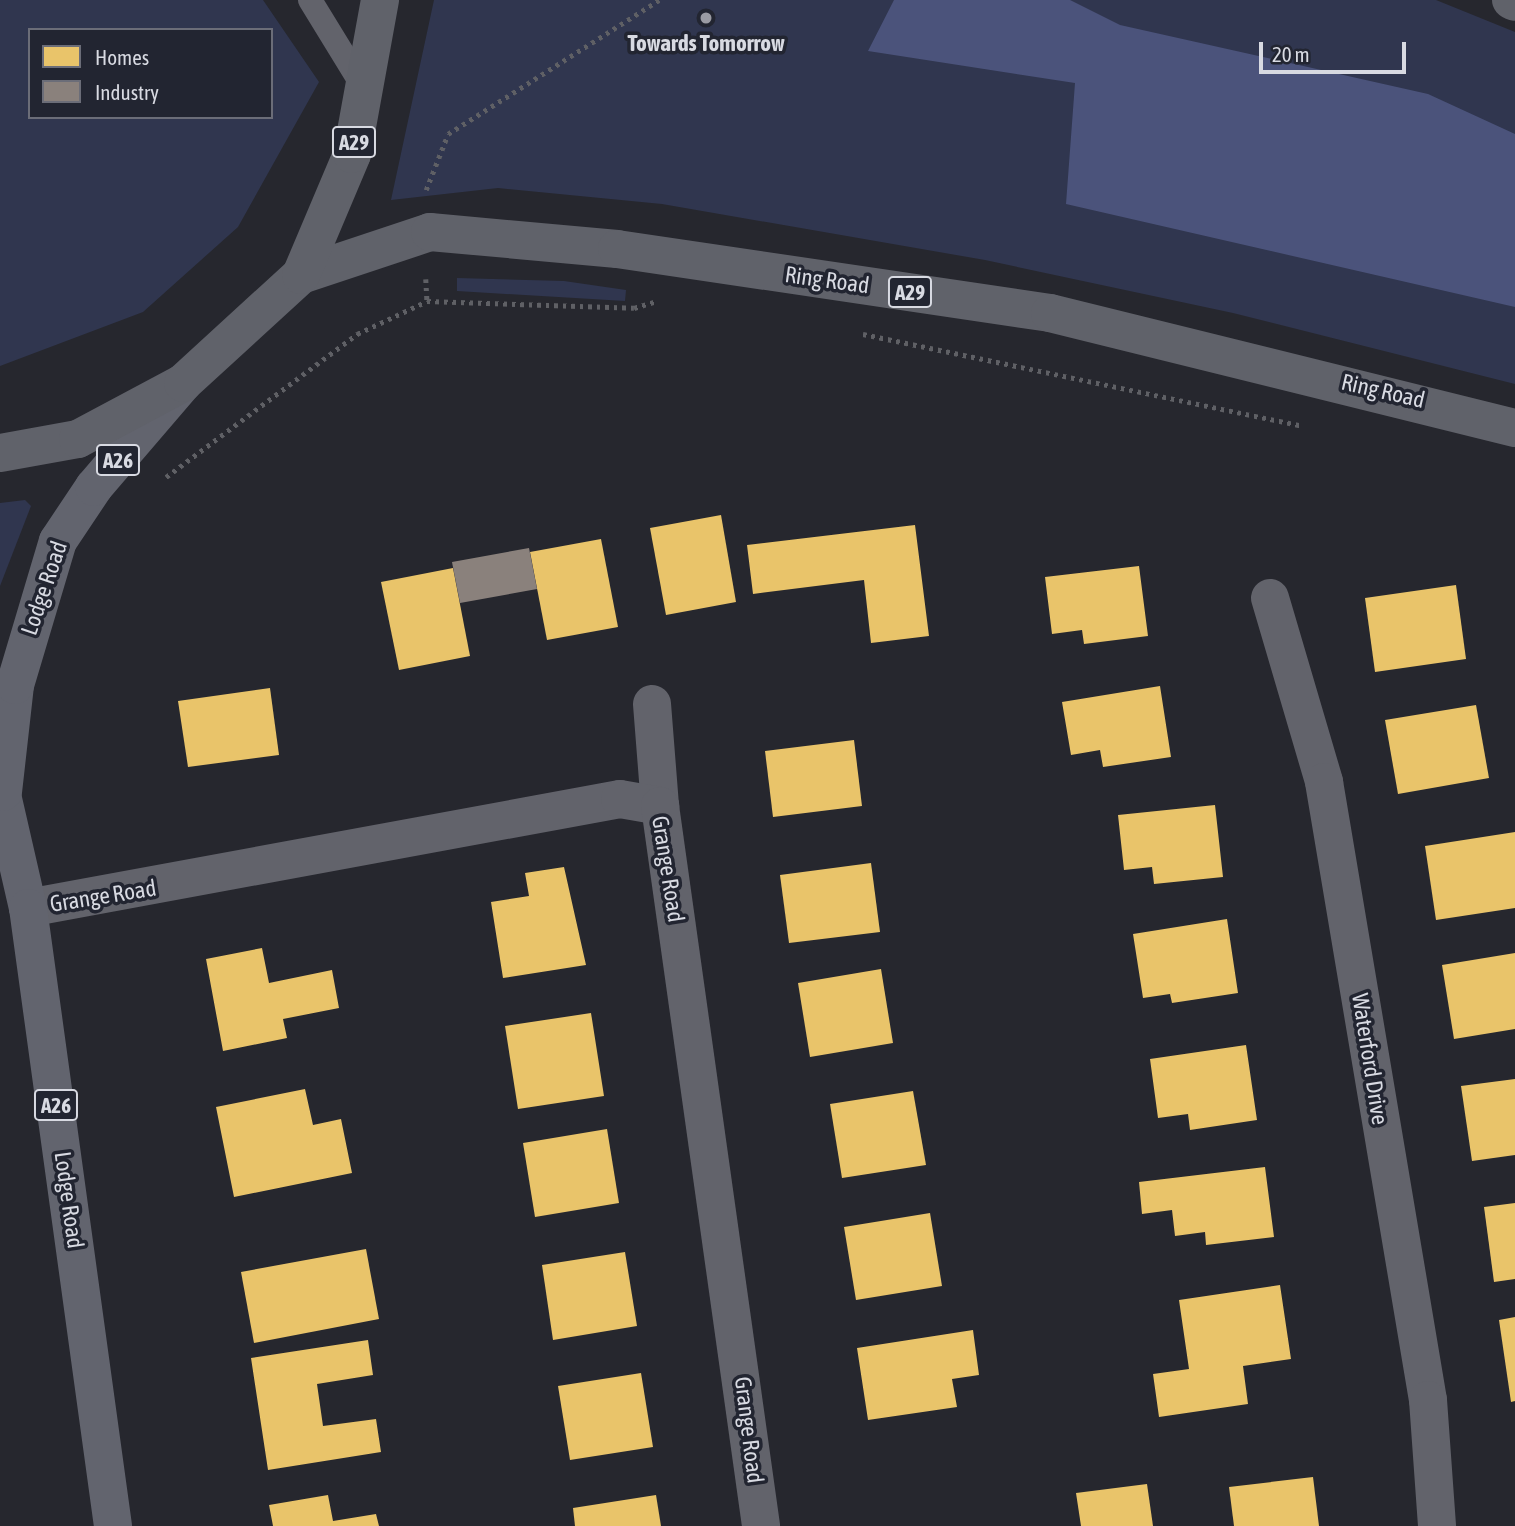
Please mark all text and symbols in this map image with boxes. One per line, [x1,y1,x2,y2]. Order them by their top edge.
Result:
marker: Towards Tomorrow [698,10,714,26]
legend [28,28,273,119]
scale bar [1263,28,1410,72]
place label: Towards Tomorrow [627,29,785,57]
text: 20 m [1272,42,1310,66]
text: Homes [95,45,149,69]
text: Industry [95,80,159,104]
road number: A29 [331,124,377,160]
street label: Ring Road [783,260,871,300]
road number: A29 [887,274,933,310]
street label: Ring Road [1339,368,1427,414]
road number: A26 [95,442,141,477]
street label: Lodge Road [15,537,73,639]
street label: Grange Road [646,814,690,924]
street label: Grange Road [48,874,158,918]
street label: Waterford Drive [1346,991,1394,1127]
road number: A26 [33,1088,79,1122]
street label: Lodge Road [49,1150,89,1250]
street label: Grange Road [729,1375,769,1485]

